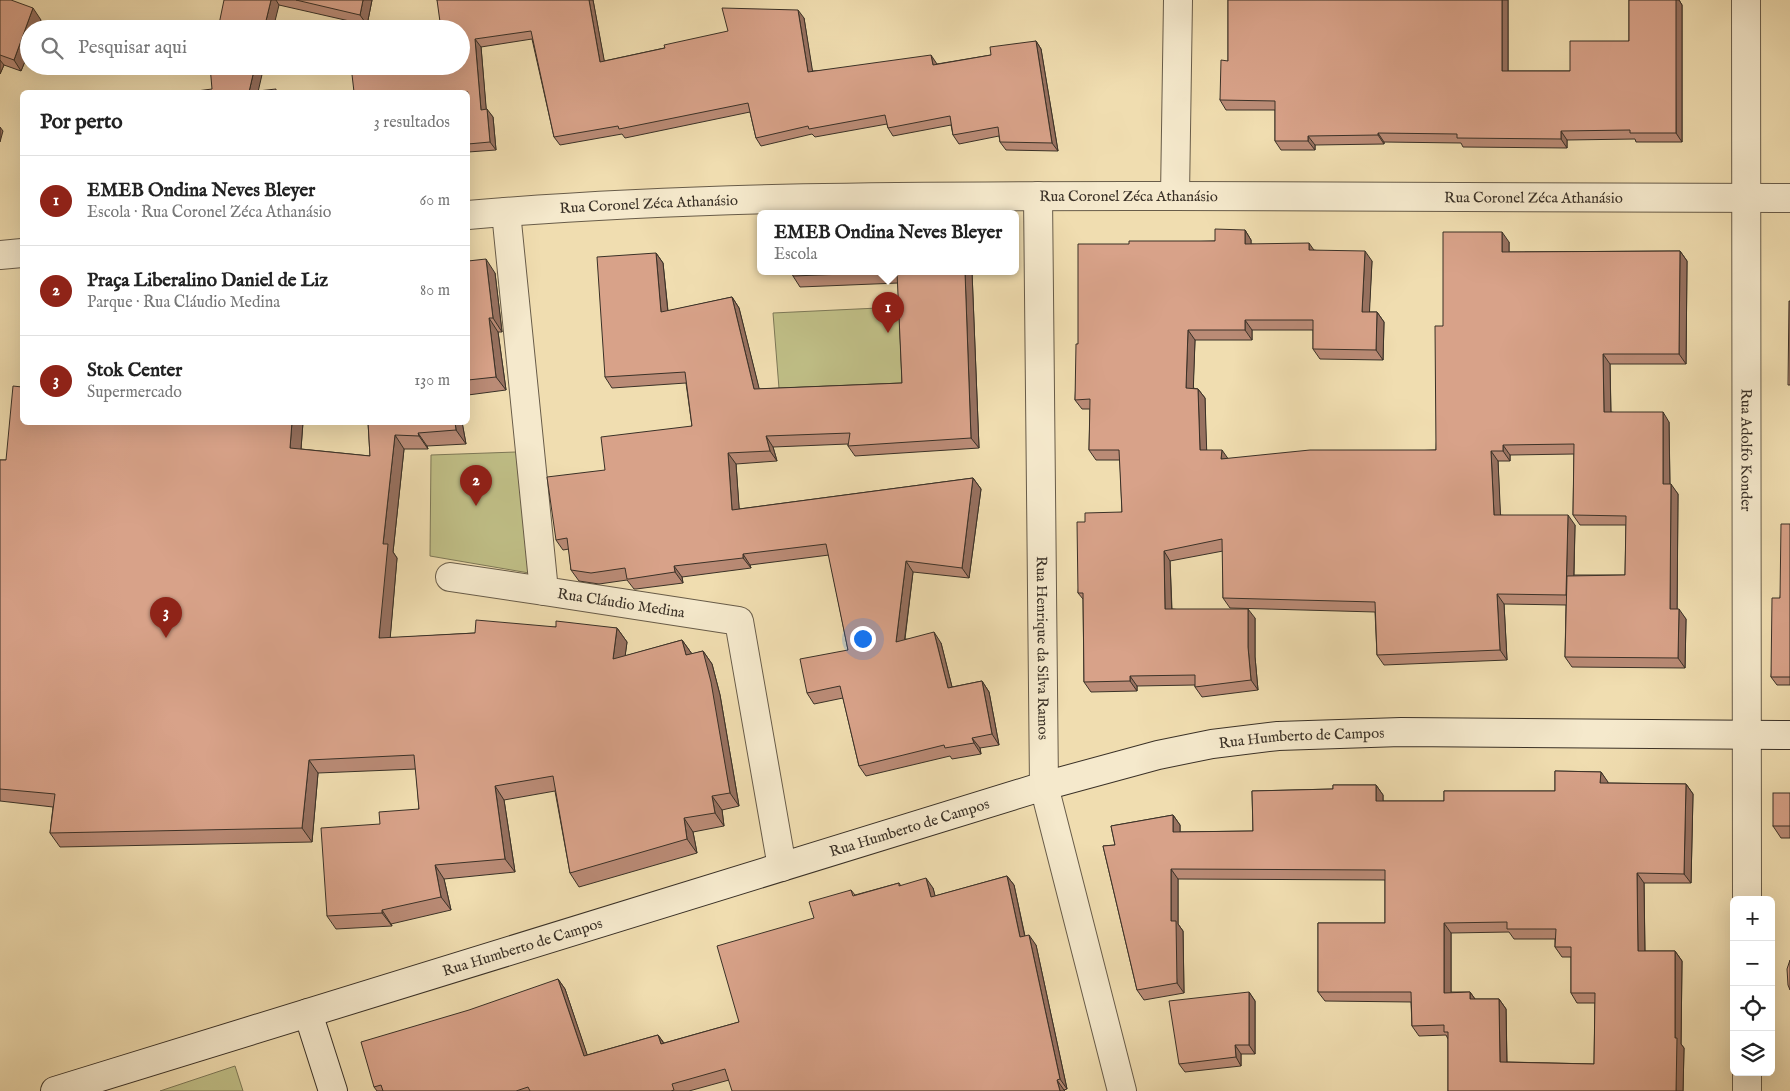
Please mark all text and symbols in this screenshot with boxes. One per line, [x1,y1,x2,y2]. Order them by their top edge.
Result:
search box [20,20,470,75]
icon: search [38,34,66,62]
text: Pesquisar aqui [78,36,187,60]
text: Por perto [40,109,122,136]
text: 3 resultados [374,113,450,133]
text: EMEB Ondina Neves Bleyer [87,179,315,203]
street label: Rua Coronel Zéca Athanásio [1039,187,1218,206]
street label: Rua Coronel Zéca Athanásio [1444,188,1623,208]
text: 1 [53,191,59,211]
text: 60 m [420,191,450,211]
street label: Rua Coronel Zéca Athanásio [559,191,738,218]
text: Escola · Rua Coronel Zéca Athanásio [87,203,331,223]
popup [757,210,1019,275]
text: EMEB Ondina Neves Bleyer [774,221,1002,245]
text: Escola [774,245,817,265]
text: Praça Liberalino Daniel de Liz [87,269,328,293]
text: 2 [52,281,60,301]
text: 80 m [420,281,450,301]
pin: 1 [872,292,904,333]
text: Parque · Rua Cláudio Medina [87,293,280,313]
text: Stok Center [87,359,182,383]
text: 3 [53,371,59,391]
text: 130 m [414,371,450,391]
text: Supermercado [87,383,182,403]
street label: Rua Adolfo Konder [1736,388,1756,512]
pin: 2 [460,465,492,506]
street label: Rua Henrique da Silva Ramos [1032,556,1053,740]
street label: Rua Cláudio Medina [556,584,687,623]
pin: 3 [150,597,182,638]
your location [850,626,876,652]
street label: Rua Humberto de Campos [1217,724,1385,753]
street label: Rua Humberto de Campos [827,794,992,862]
map controls [1730,896,1775,1076]
button: + [1730,896,1775,941]
street label: Rua Humberto de Campos [440,914,605,981]
button: − [1730,941,1775,986]
button: locate [1730,986,1775,1031]
button: layers [1730,1031,1775,1076]

